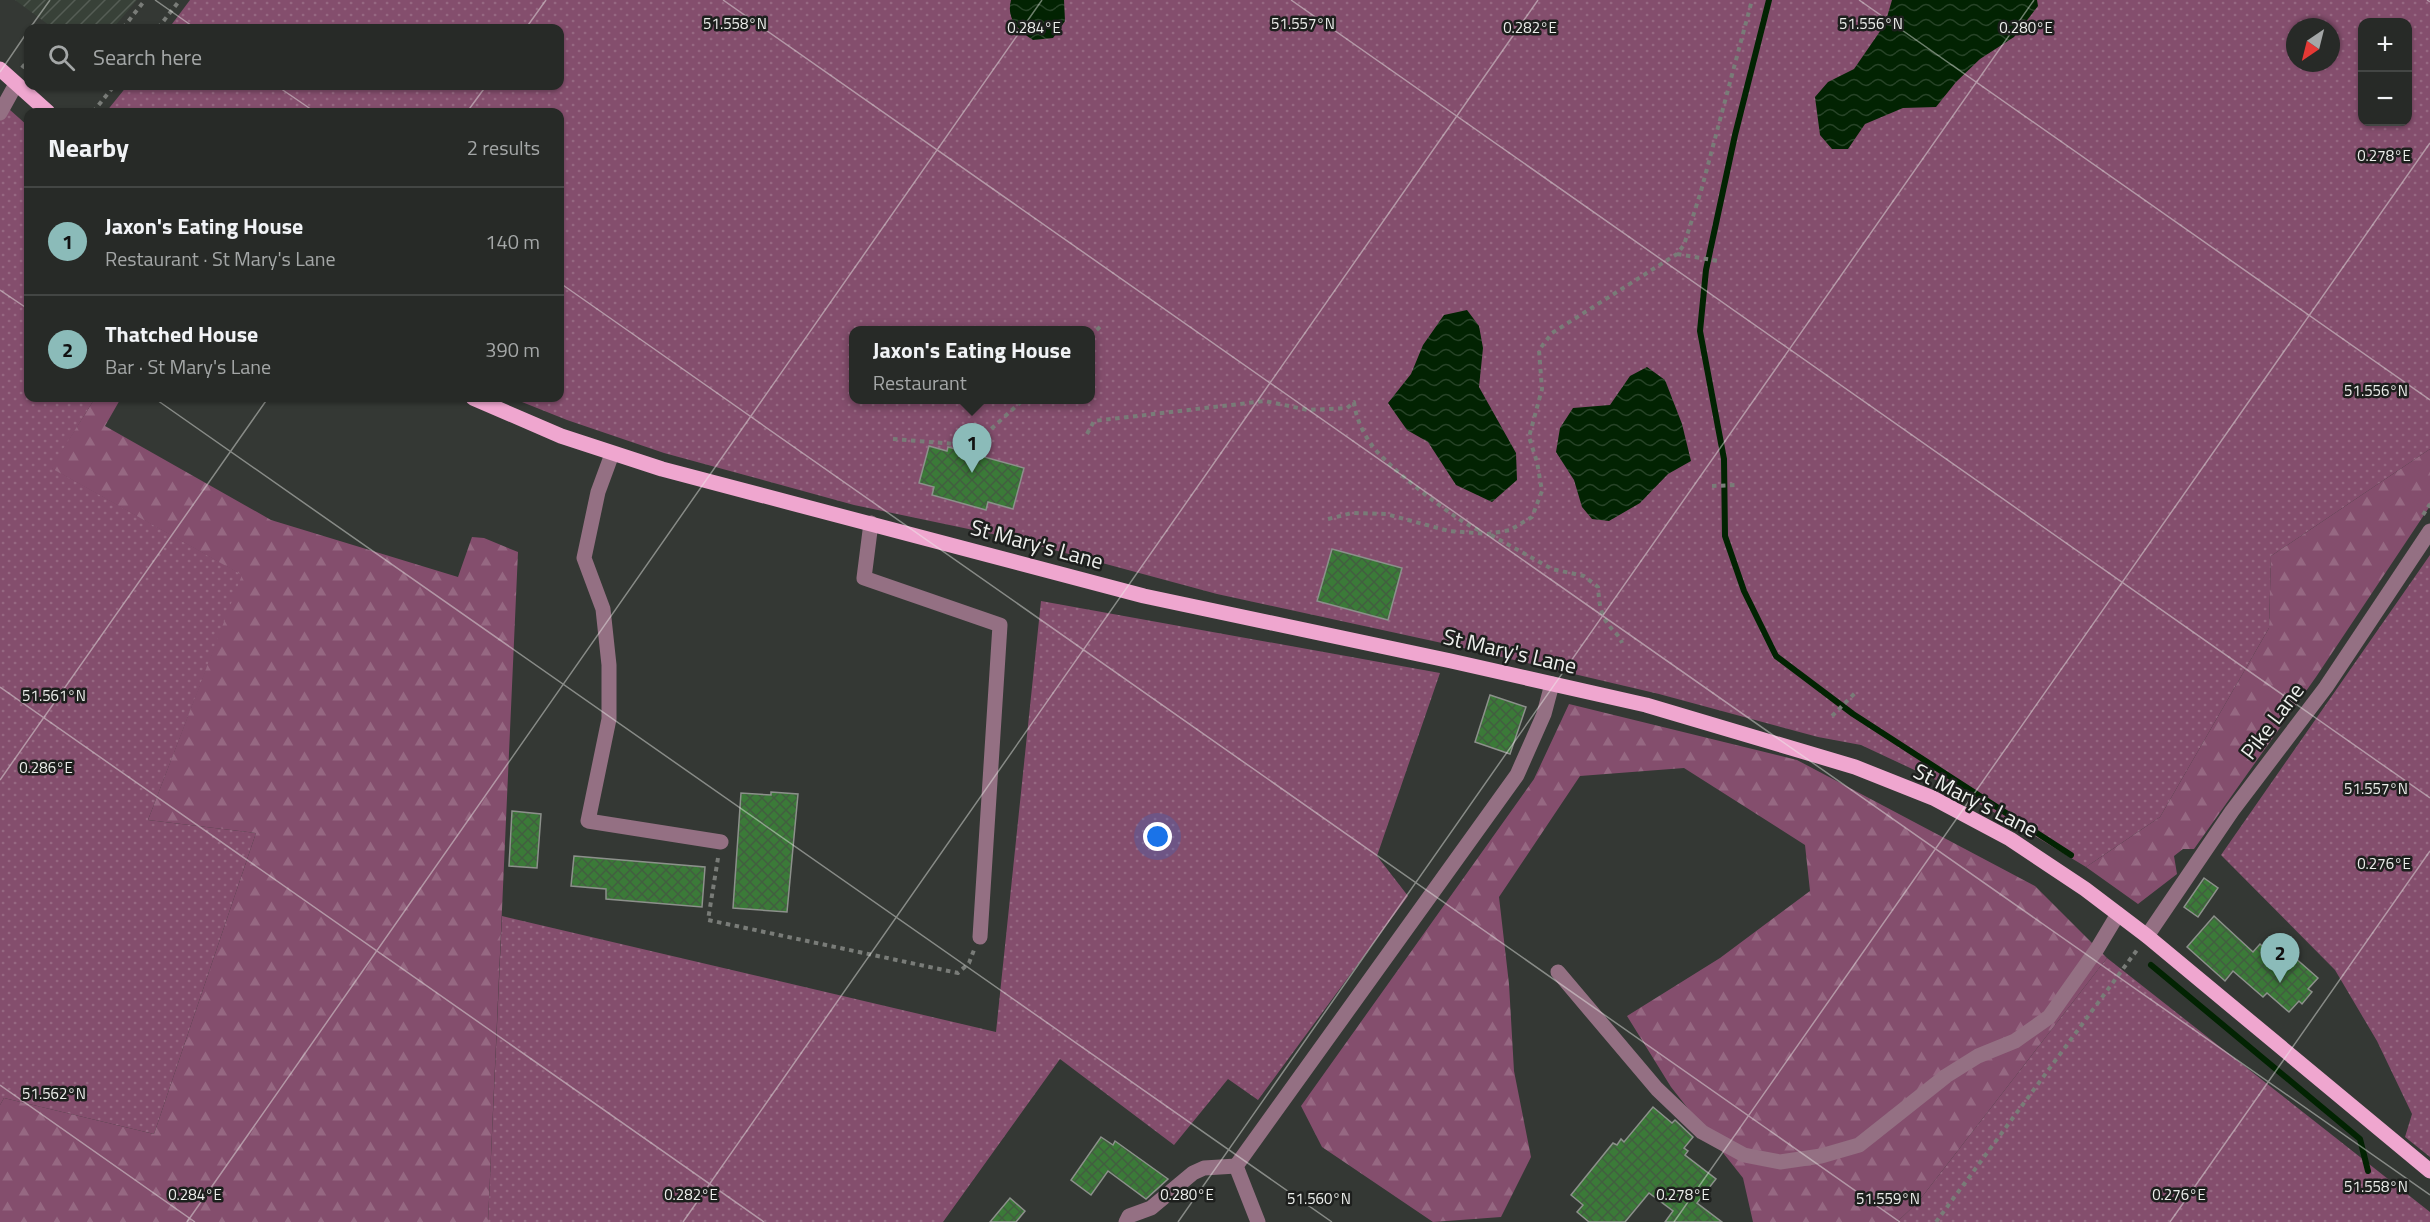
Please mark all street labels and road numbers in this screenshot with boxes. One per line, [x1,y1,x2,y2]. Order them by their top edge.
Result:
street label: St Mary's Lane [967,510,1107,578]
street label: St Mary's Lane [1440,619,1580,683]
street label: Pike Lane [2232,675,2312,767]
street label: St Mary's Lane [1908,754,2044,846]

